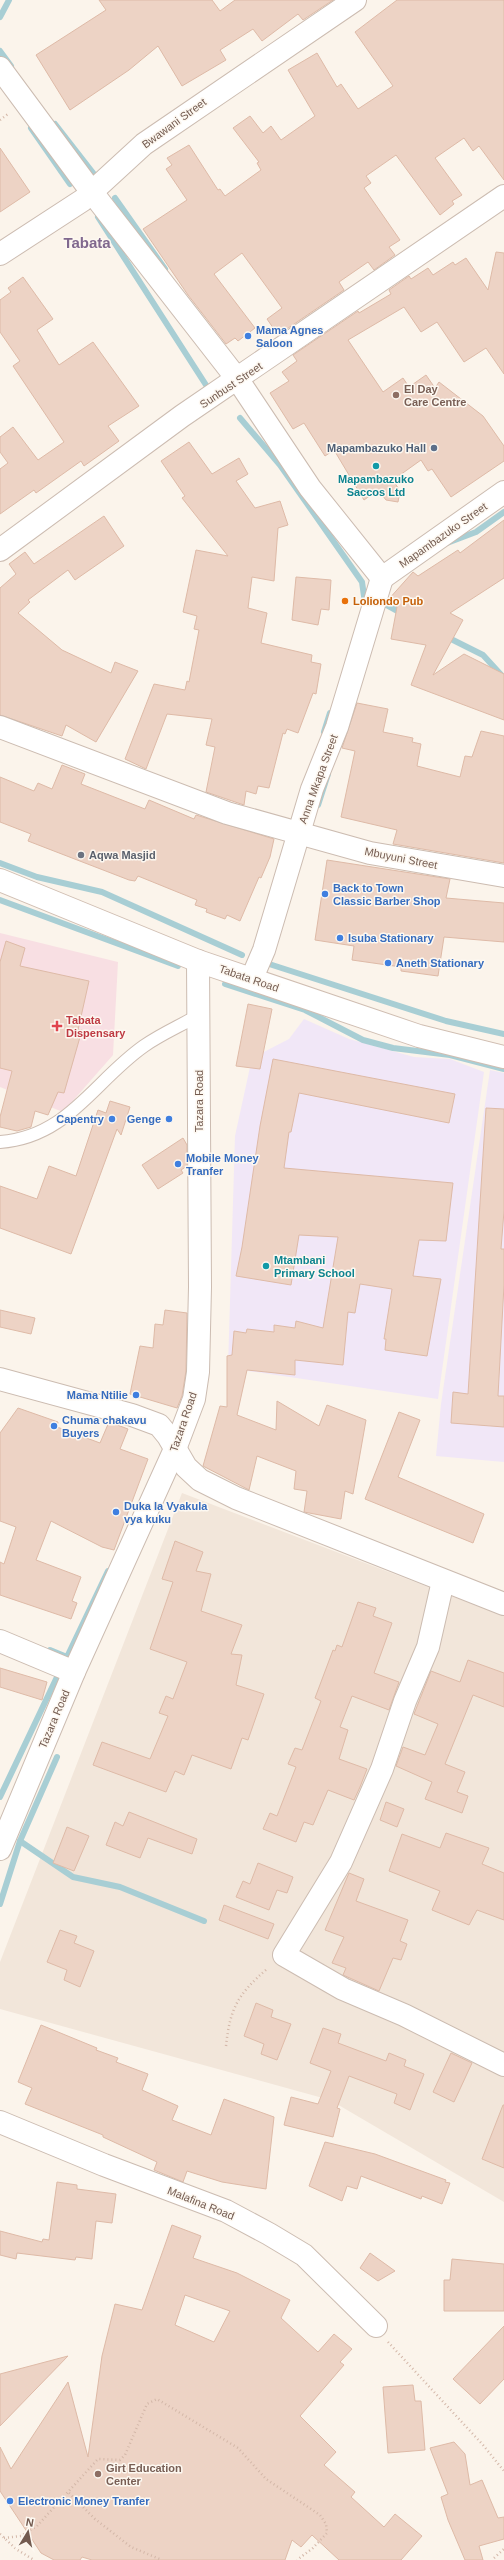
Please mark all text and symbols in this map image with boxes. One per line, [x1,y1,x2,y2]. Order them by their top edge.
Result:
street label: Bwawani Street [140,96,208,150]
district label: Tabata [63,234,111,251]
place label: Mama Agnes Saloon [256,324,323,349]
marker: Mama Agnes Saloon [243,331,253,341]
street label: Sunbust Street [197,360,265,410]
place label: El Day Care Centre [404,383,466,408]
marker: El Day Care Centre [391,390,401,400]
place label: Mapambazuko Hall [327,442,426,454]
marker: Mapambazuko Hall [429,443,439,453]
marker: Mapambazuko Saccos Ltd [371,461,381,471]
place label: Mapambazuko Saccos Ltd [338,473,414,498]
street label: Mapambazuko Street [397,500,489,570]
place label: Loliondo Pub [353,595,424,607]
marker: Loliondo Pub [340,596,350,606]
street label: Anna Mkapa Street [296,733,340,825]
street label: Mbuyuni Street [364,845,438,871]
place label: Aqwa Masjid [89,849,156,861]
marker: Aqwa Masjid [76,850,86,860]
place label: Back to Town Classic Barber Shop [333,882,441,907]
marker: Back to Town Classic Barber Shop [320,889,330,899]
place label: Isuba Stationary [348,932,434,944]
marker: Isuba Stationary [335,933,345,943]
place label: Aneth Stationary [396,957,485,969]
marker: Aneth Stationary [383,958,393,968]
street label: Tabata Road [218,962,280,994]
place label: Tabata Dispensary [66,1014,126,1039]
marker: Tabata Dispensary [51,1020,63,1032]
street label: Tazara Road [193,1070,205,1132]
place label: Capentry [56,1113,105,1125]
place label: Genge [127,1113,161,1125]
marker: Capentry [107,1114,117,1124]
marker: Genge [164,1114,174,1124]
place label: Mobile Money Tranfer [186,1152,260,1177]
marker: Mobile Money Tranfer [173,1159,183,1169]
place label: Mtambani Primary School [274,1254,355,1279]
marker: Mtambani Primary School [261,1261,271,1271]
place label: Mama Ntilie [67,1389,128,1401]
marker: Mama Ntilie [131,1390,141,1400]
street label: Tazara Road [167,1391,199,1453]
place label: Chuma chakavu Buyers [62,1414,146,1439]
marker: Chuma chakavu Buyers [49,1421,59,1431]
place label: Duka la Vyakula vya kuku [124,1500,208,1525]
marker: Duka la Vyakula vya kuku [111,1507,121,1517]
street label: Tazara Road [36,1688,72,1750]
street label: Malafina Road [166,2184,236,2222]
place label: Girt Education Center [106,2462,182,2487]
marker: Girt Education Center [93,2469,103,2479]
place label: Electronic Money Tranfer [18,2495,150,2507]
marker: Electronic Money Tranfer [5,2496,15,2506]
north arrow [8,2512,48,2552]
text: N [25,2516,35,2529]

